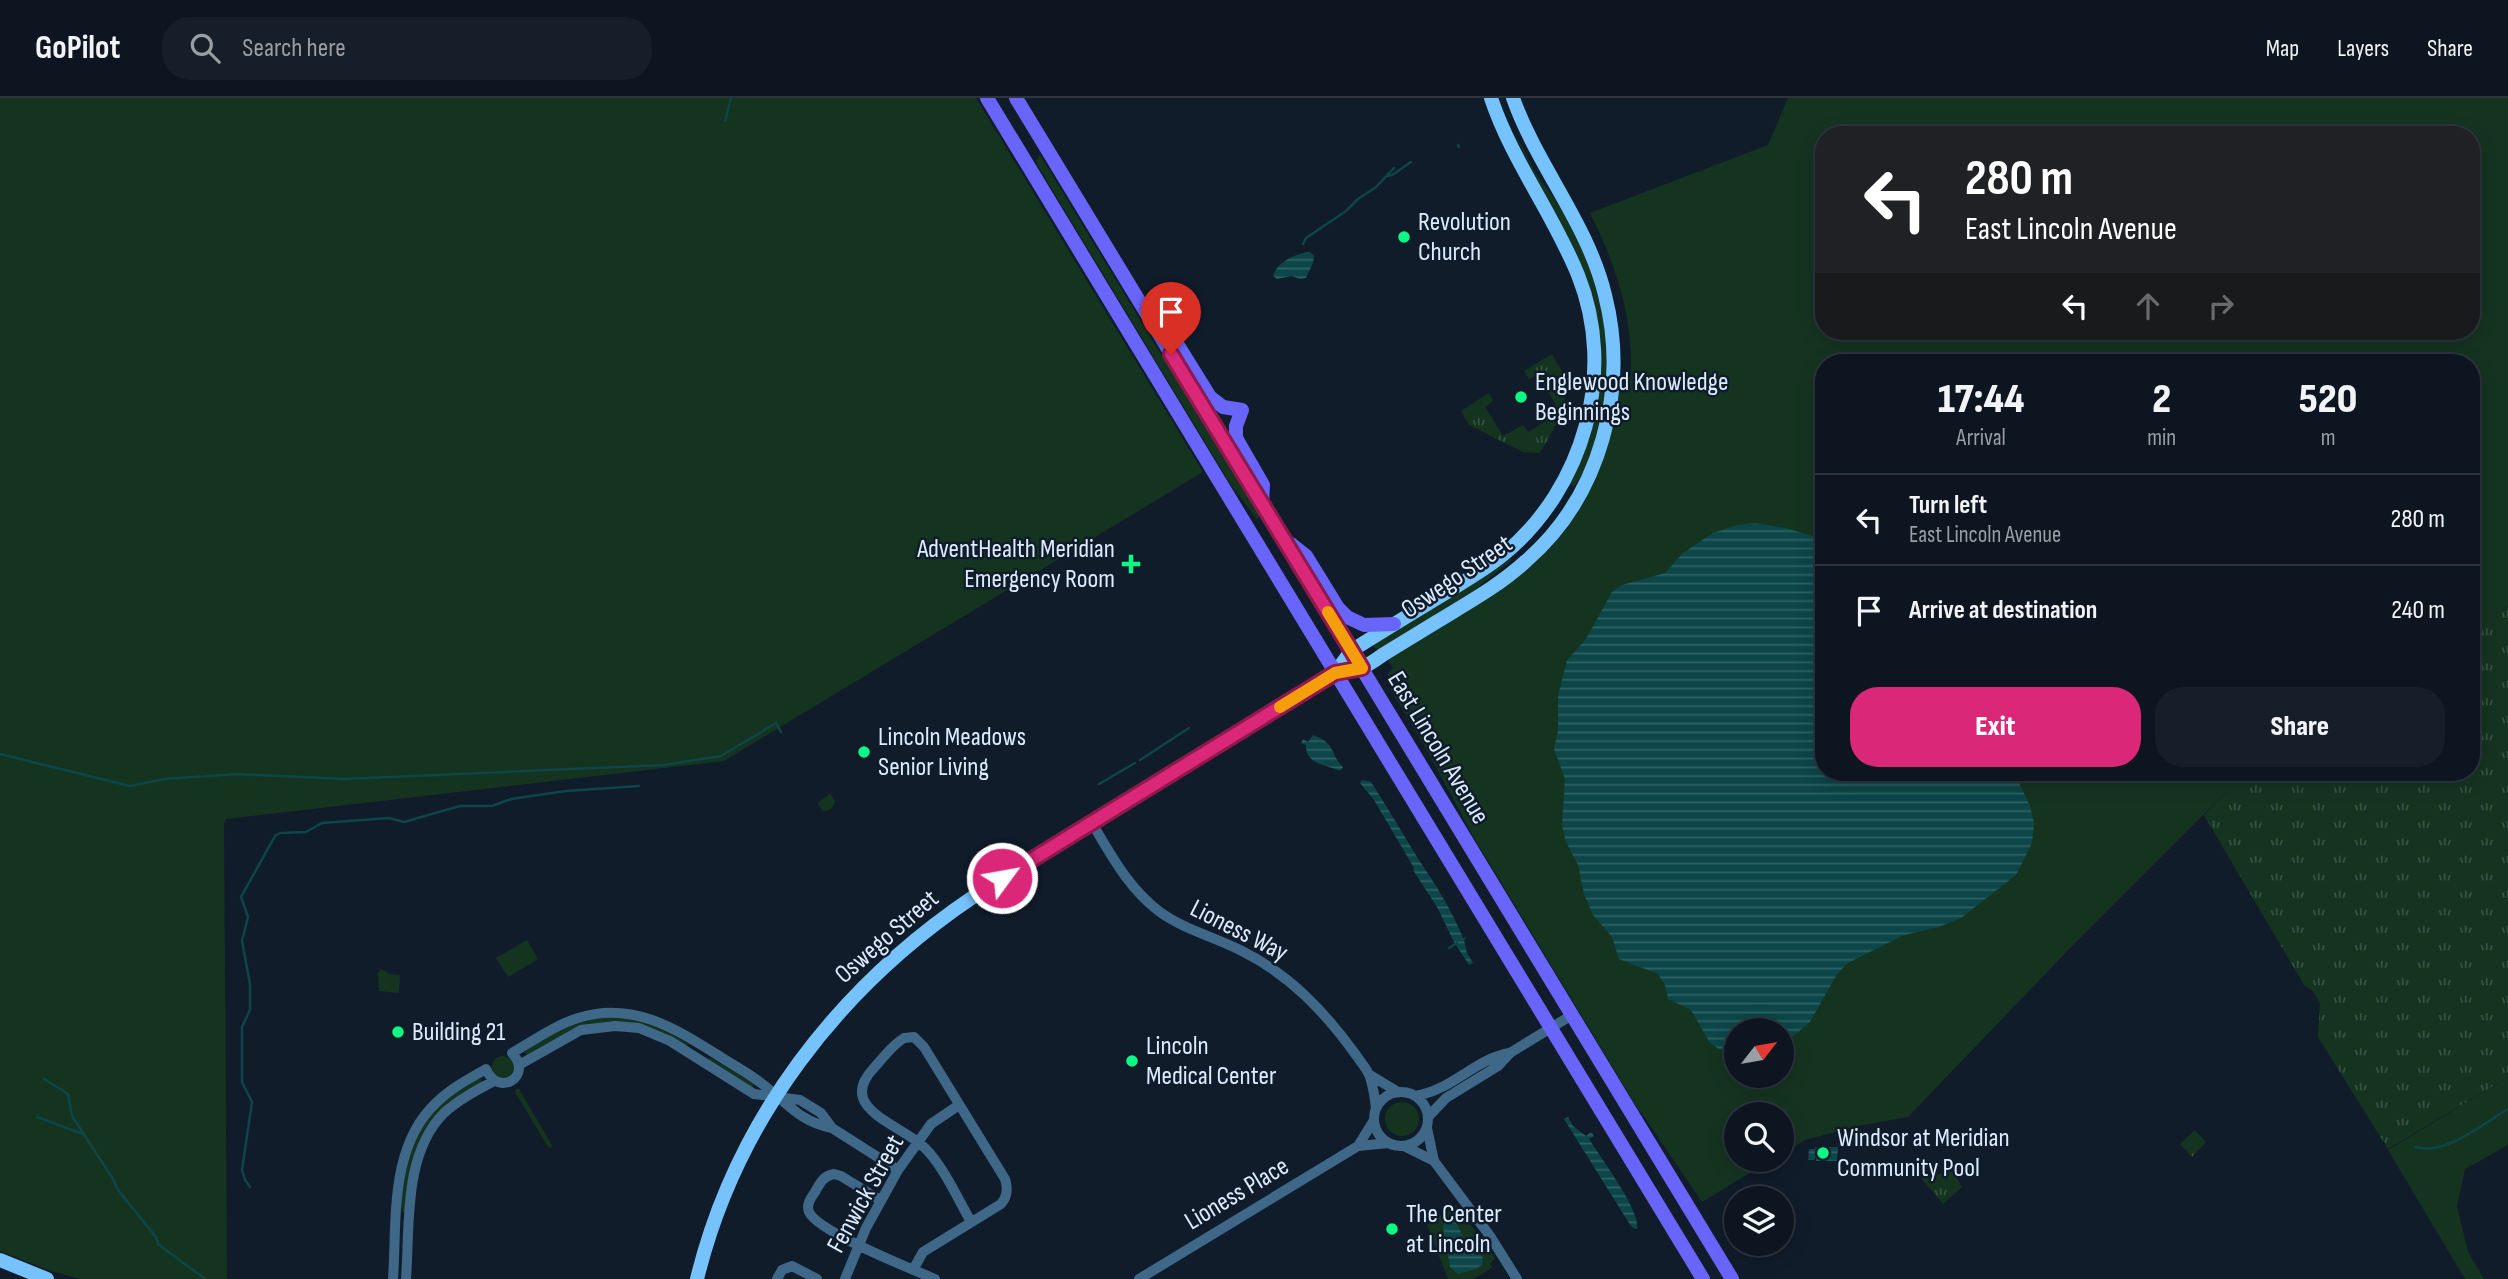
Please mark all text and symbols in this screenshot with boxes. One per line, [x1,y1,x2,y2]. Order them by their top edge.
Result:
search box [162,17,652,80]
text: GoPilot [35,28,120,68]
icon: search [186,29,224,67]
text: Search here [242,33,346,64]
text: Map [2266,34,2299,63]
text: Layers [2337,34,2389,63]
text: Share [2427,34,2473,63]
text: 280 m [1965,150,2073,209]
icon: left [1850,154,1941,245]
place label: Revolution Church [1418,207,1511,268]
text: East Lincoln Avenue [1965,210,2177,249]
marker: Revolution Church [1396,229,1412,245]
pin [1141,282,1201,354]
icon: left [2056,287,2094,325]
icon: ahead [2129,287,2167,325]
icon: right [2202,287,2240,325]
icon: arrive [1152,293,1190,331]
place label: Englewood Knowledge Beginnings [1535,367,1728,428]
text: 17:44 [1938,374,2025,425]
text: 2 [2152,374,2171,425]
text: 520 [2299,374,2357,425]
marker: Englewood Knowledge Beginnings [1513,389,1529,405]
text: Arrival [1956,424,2006,452]
text: min [2147,424,2176,452]
text: m [2321,424,2335,452]
text: Turn left [1909,490,1987,521]
icon: left [1850,501,1888,539]
text: 280 m [2390,504,2445,535]
text: East Lincoln Avenue [1909,521,2061,549]
street label: Oswego Street [1396,529,1518,625]
place label: AdventHealth Meridian Emergency Room [916,534,1115,595]
marker: AdventHealth Meridian Emergency Room [1121,554,1141,574]
icon: arrive [1850,592,1888,630]
text: Arrive at destination [1909,595,2097,626]
text: 240 m [2391,595,2445,626]
street label: East Lincoln Avenue [1380,666,1496,830]
button: Exit [1850,687,2141,767]
button: Share [2155,687,2445,767]
place label: Lincoln Meadows Senior Living [878,722,1026,783]
marker: Lincoln Meadows Senior Living [856,744,872,760]
position arrow [965,841,1039,915]
street label: Oswego Street [829,884,945,990]
street label: Lioness Way [1185,893,1293,969]
place label: Building 21 [412,1017,505,1048]
north arrow [1724,1018,1794,1088]
map controls [1724,1018,1794,1256]
marker: Building 21 [390,1024,406,1040]
place label: Lincoln Medical Center [1146,1031,1277,1092]
marker: Lincoln Medical Center [1124,1053,1140,1069]
button: search [1724,1102,1794,1172]
place label: Windsor at Meridian Community Pool [1837,1123,2010,1184]
street label: Fenwick Street [821,1130,911,1258]
marker: Windsor at Meridian Community Pool [1815,1145,1831,1161]
street label: Lioness Place [1179,1151,1295,1237]
button: layers [1724,1186,1794,1256]
place label: The Center at Lincoln [1406,1199,1502,1260]
marker: The Center at Lincoln [1384,1221,1400,1237]

